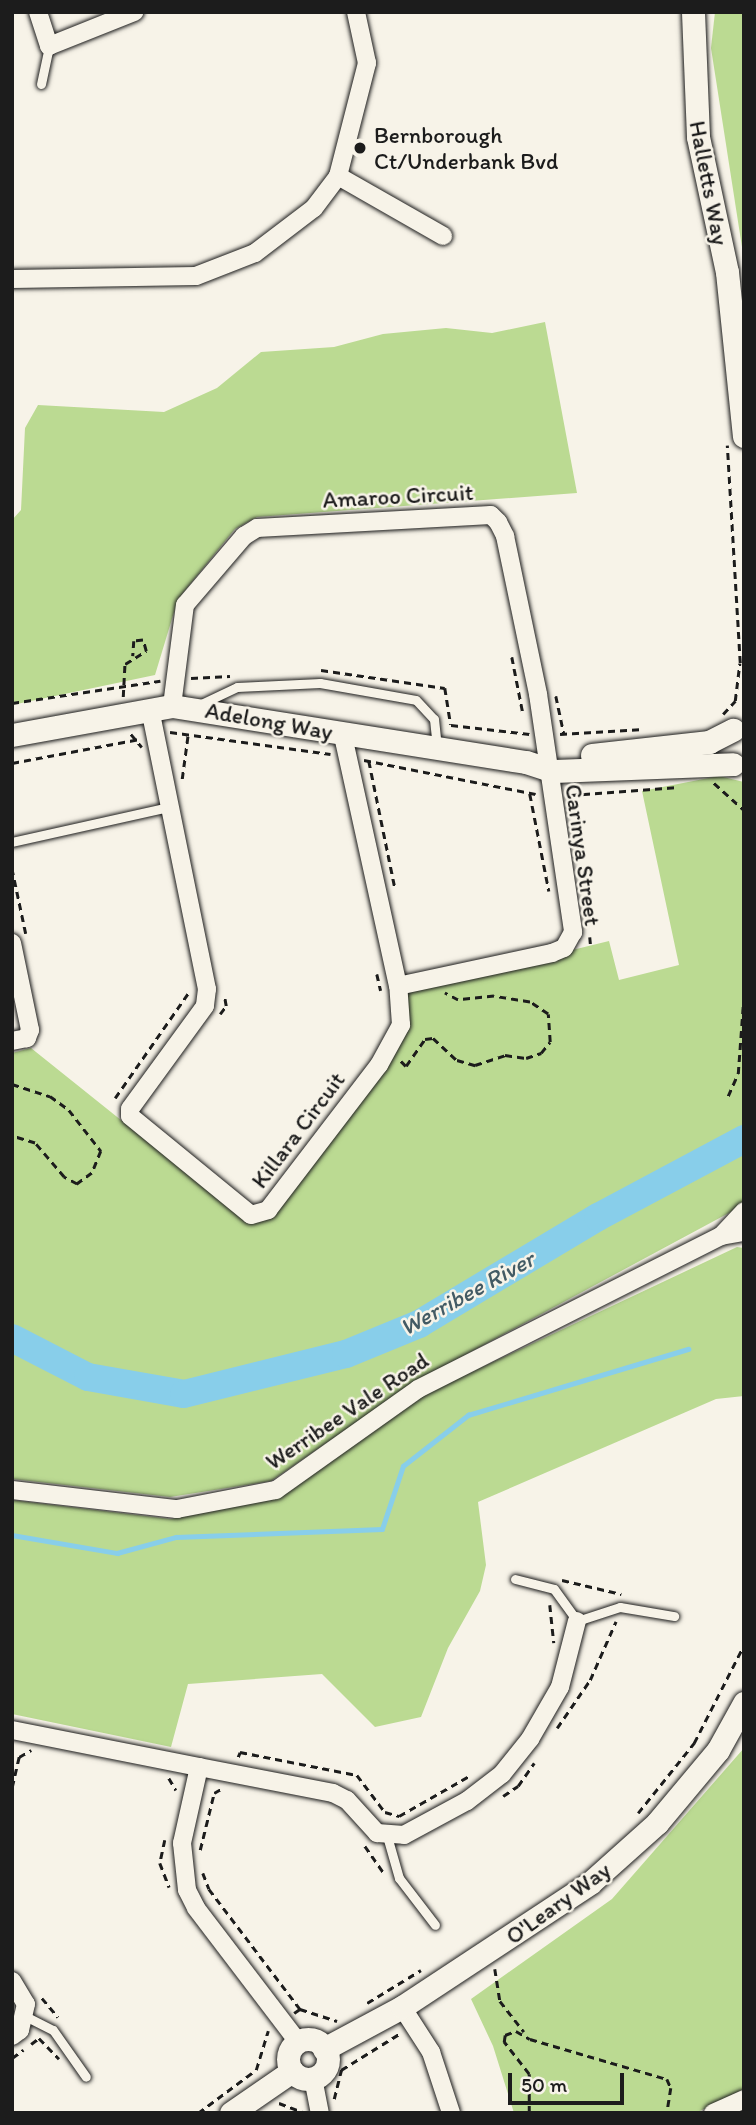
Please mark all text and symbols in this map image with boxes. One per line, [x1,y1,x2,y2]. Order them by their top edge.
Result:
street label: Halletts Way [684,119,734,247]
place label: Bernborough Ct/Underbank Bvd [374,121,558,175]
marker: Bernborough Ct/Underbank Bvd [352,140,368,156]
street label: Amaroo Circuit [322,478,474,514]
street label: Adelong Way [204,696,334,746]
street label: Carinya Street [559,782,607,928]
street label: Killara Circuit [245,1066,351,1194]
water label: Werribee River [395,1244,539,1342]
street label: Werribee Vale Road [261,1347,433,1475]
street label: O'Leary Way [501,1856,615,1950]
scale bar [511,2058,626,2102]
text: 50 m [521,2072,567,2097]

